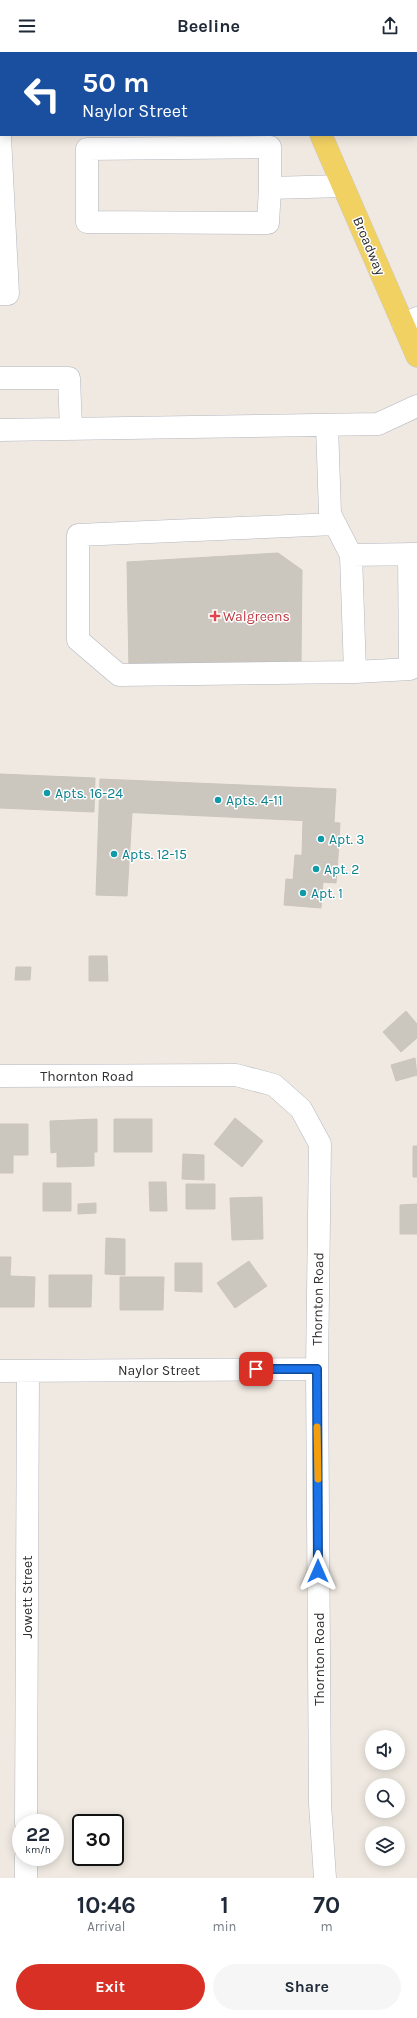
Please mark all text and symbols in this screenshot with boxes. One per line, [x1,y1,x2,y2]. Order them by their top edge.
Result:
icon: menu [16,15,38,37]
text: Beeline [177,15,240,37]
icon: share [379,15,401,37]
text: 50 m [82,66,150,99]
icon: left [16,68,68,120]
text: Naylor Street [82,100,188,122]
street label: Broadway [349,214,389,278]
place label: Walgreens [223,608,290,625]
marker: Walgreens [210,611,220,621]
place label: Apts. 16-24 [55,785,123,802]
marker: Apts. 16-24 [42,788,52,798]
place label: Apts. 4-11 [226,792,283,809]
marker: Apts. 4-11 [213,795,223,805]
place label: Apt. 3 [329,831,365,848]
marker: Apt. 3 [316,834,326,844]
place label: Apts. 12-15 [122,846,187,863]
marker: Apts. 12-15 [109,849,119,859]
place label: Apt. 2 [324,861,359,878]
marker: Apt. 2 [311,864,321,874]
place label: Apt. 1 [311,885,343,902]
marker: Apt. 1 [298,888,308,898]
street label: Thornton Road [40,1068,134,1085]
street label: Thornton Road [309,1252,327,1346]
pin [239,1352,273,1386]
icon: arrive [245,1358,267,1380]
street label: Naylor Street [118,1362,200,1379]
position arrow [297,1550,339,1592]
street label: Jowett Street [19,1556,36,1638]
street label: Thornton Road [311,1612,328,1706]
map controls [365,1730,405,1866]
button: sound [365,1730,405,1770]
button: search [365,1778,405,1818]
speed limit sign: 30 [72,1814,124,1866]
text: 22 [26,1823,50,1846]
button: layers [365,1826,405,1866]
text: km/h [25,1844,51,1856]
text: 10:46 [77,1891,136,1919]
text: 1 [220,1891,229,1919]
text: 70 [313,1891,340,1919]
text: Arrival [87,1919,125,1934]
text: min [213,1919,236,1934]
text: m [321,1919,333,1934]
button: Exit [16,1964,205,2010]
button: Share [213,1964,401,2010]

